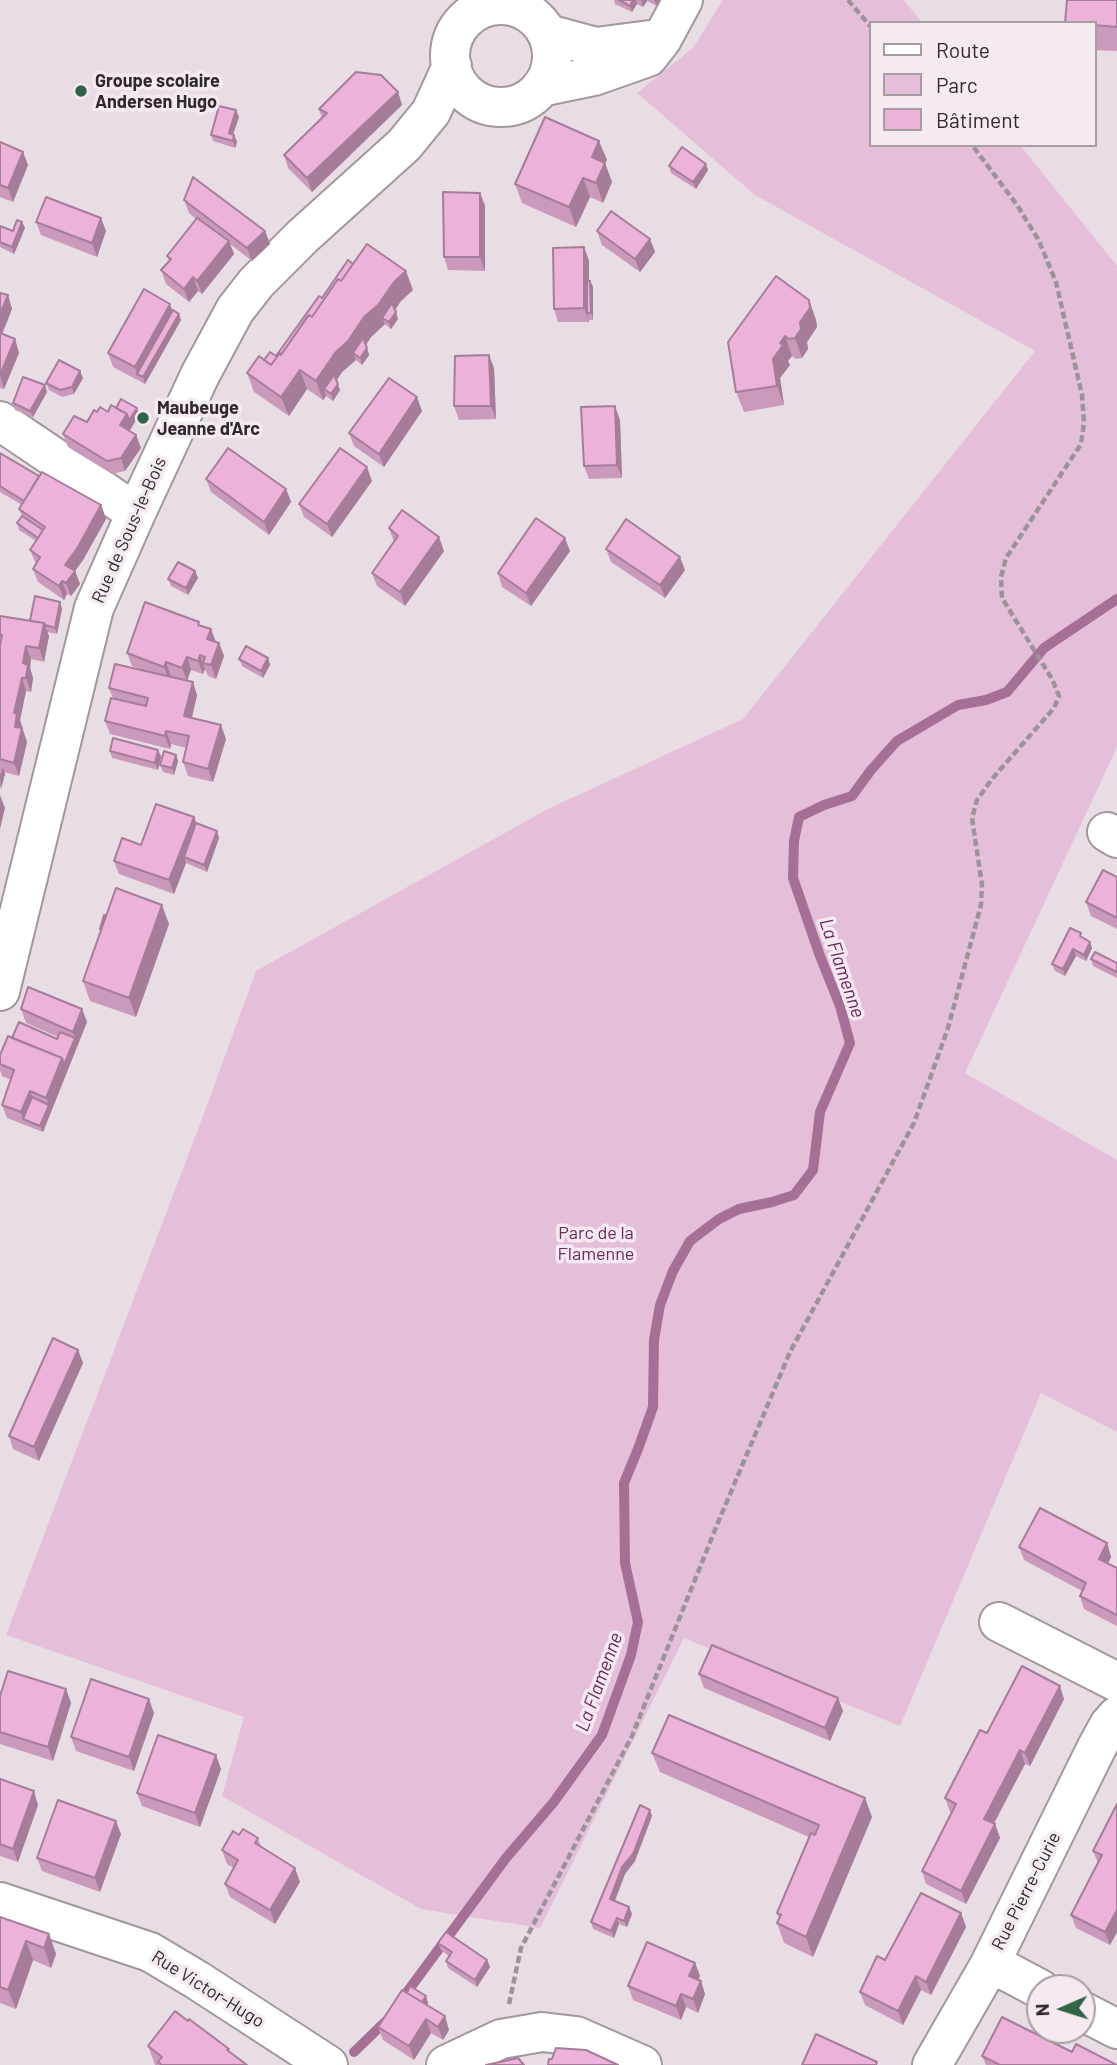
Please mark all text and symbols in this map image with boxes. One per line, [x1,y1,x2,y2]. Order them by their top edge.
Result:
legend [869,21,1096,147]
text: Route [936,37,990,62]
place label: Groupe scolaire Andersen Hugo [95,70,220,112]
text: Parc [936,72,978,97]
marker: Groupe scolaire Andersen Hugo [73,83,89,99]
text: Bâtiment [936,107,1020,132]
place label: Maubeuge Jeanne d'Arc [157,397,260,440]
marker: Maubeuge Jeanne d'Arc [135,410,151,426]
street label: Rue de Sous-le-Bois [87,454,171,606]
water label: La Flamenne [814,915,870,1021]
park label: Parc de la Flamenne [558,1222,634,1264]
water label: La Flamenne [571,1629,627,1735]
street label: Rue Pierre-Curie [987,1828,1065,1954]
street label: Rue Victor-Hugo [148,1946,268,2032]
north arrow [1026,1974,1096,2044]
text: N [1030,2003,1053,2017]

